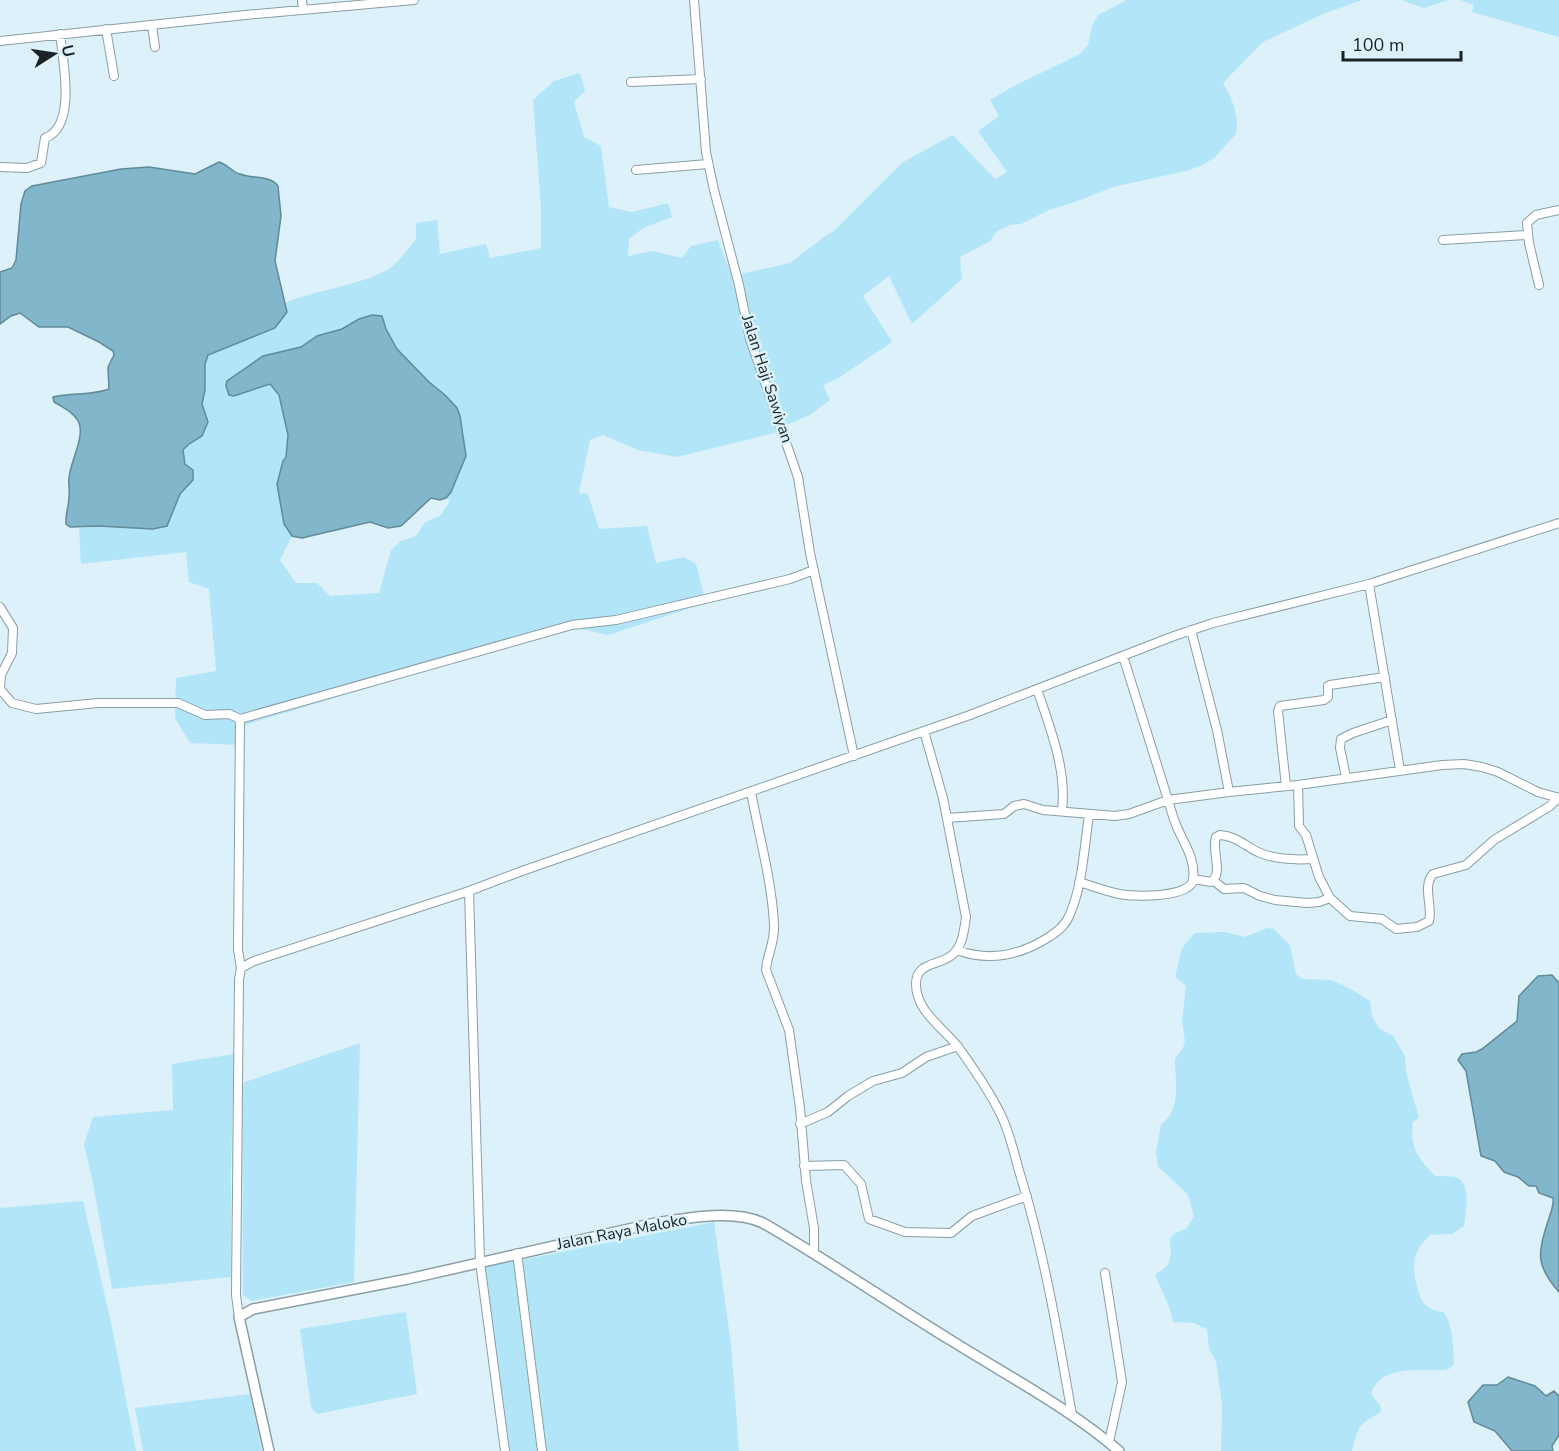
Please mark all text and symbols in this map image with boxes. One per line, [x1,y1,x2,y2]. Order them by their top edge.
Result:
north arrow [24,24,84,84]
scale bar [1343,24,1462,62]
text: 100 m [1352,33,1404,57]
text: U [56,43,80,59]
street label: Jalan Haji Sawiyan [736,311,798,446]
street label: Jalan Raya Maloko [554,1209,689,1256]

